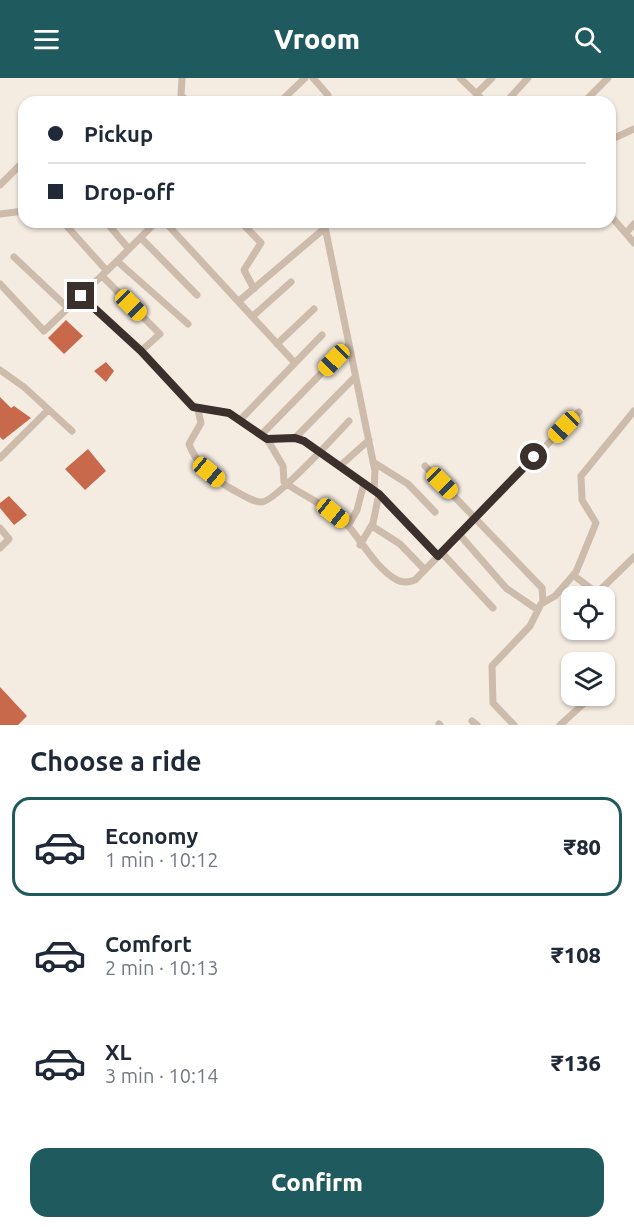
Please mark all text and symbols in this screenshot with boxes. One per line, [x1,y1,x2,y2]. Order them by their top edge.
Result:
icon: menu [30,23,63,56]
icon: search [571,23,604,56]
text: Vroom [274,24,360,54]
text: Pickup [84,121,153,146]
text: Drop-off [84,179,174,204]
route end [67,282,94,309]
car [112,286,150,324]
car [315,341,353,379]
car [545,408,583,446]
route start [520,443,547,470]
car [189,454,229,490]
car [423,464,461,502]
car [313,495,353,531]
map controls [561,586,615,706]
button: locate [561,586,615,640]
button: layers [561,652,615,706]
text: Choose a ride [30,746,202,776]
icon: car [33,820,87,874]
text: Economy [105,823,198,848]
text: ₹80 [564,834,601,859]
text: 1 min · 10:12 [105,848,219,871]
icon: car [33,928,87,982]
text: Comfort [105,931,192,956]
text: ₹108 [551,942,601,967]
text: 2 min · 10:13 [105,956,219,979]
icon: car [33,1036,87,1090]
text: XL [105,1039,132,1064]
text: ₹136 [551,1050,601,1075]
text: 3 min · 10:14 [105,1064,219,1087]
button: Confirm [30,1148,604,1217]

